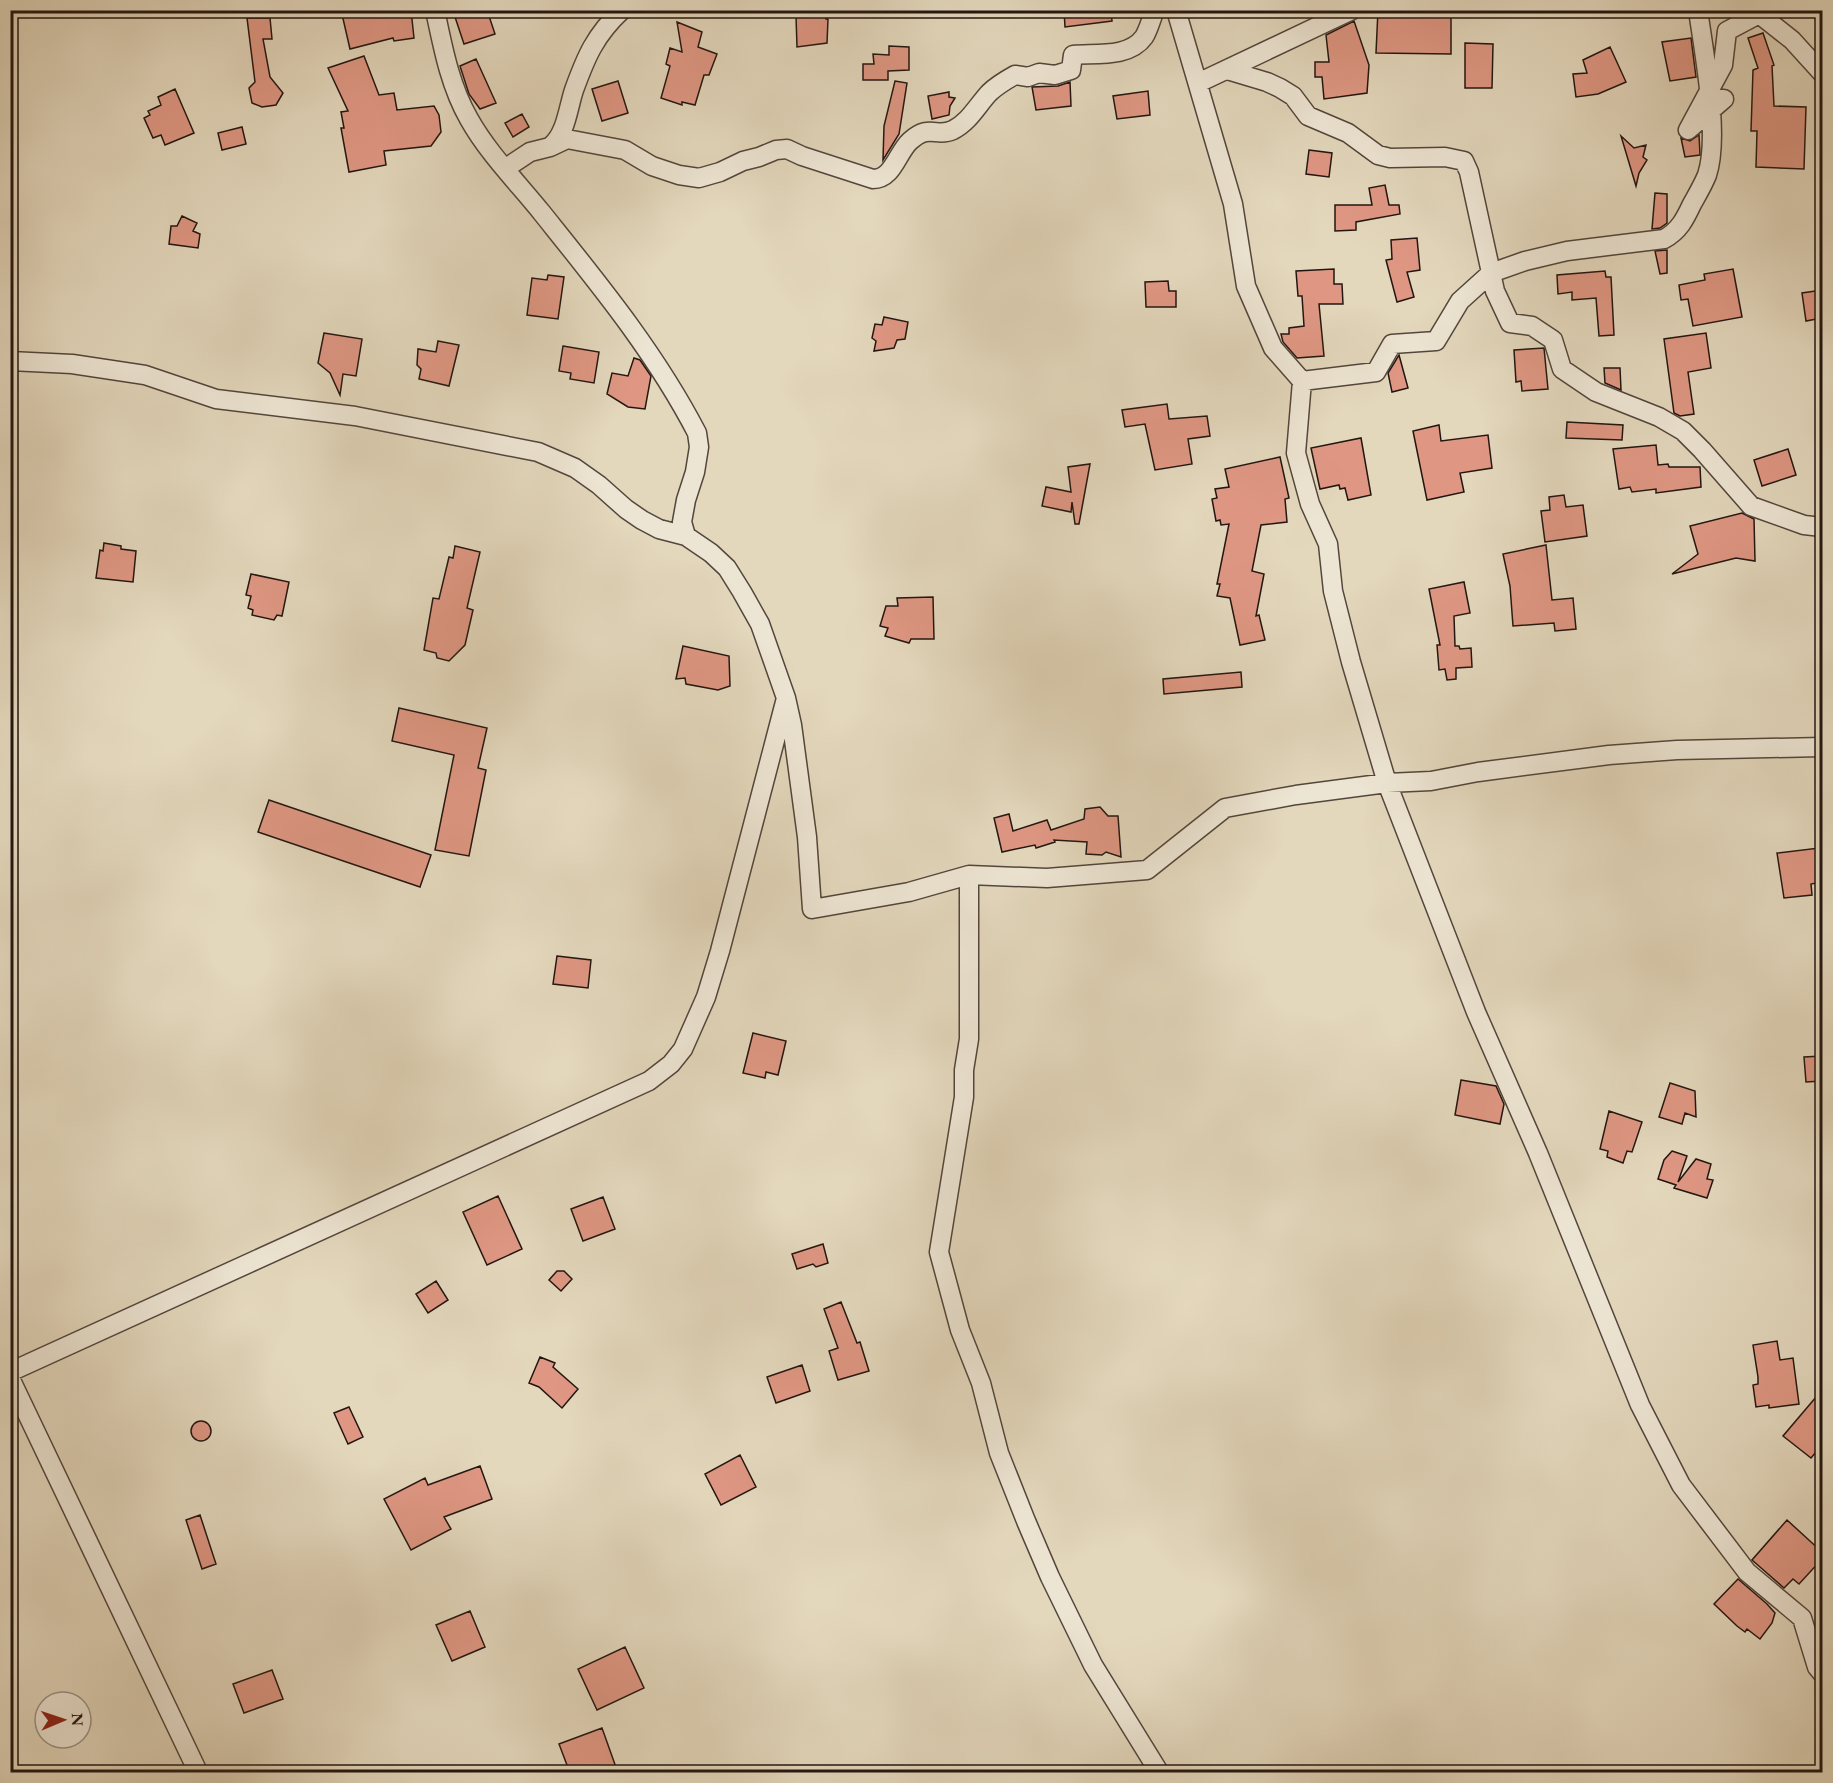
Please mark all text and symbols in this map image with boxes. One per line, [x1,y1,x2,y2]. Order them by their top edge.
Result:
north arrow [33,1690,93,1750]
text: N [67,1713,88,1726]

